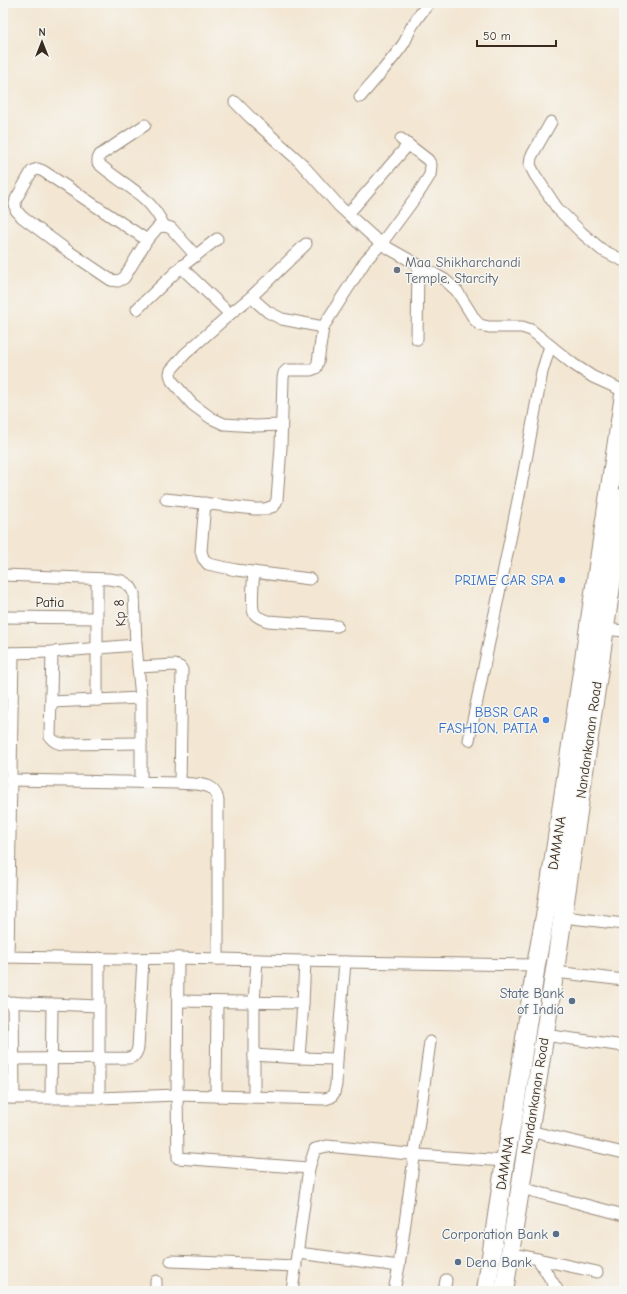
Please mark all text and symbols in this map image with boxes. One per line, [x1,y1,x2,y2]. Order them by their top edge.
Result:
north arrow [22,22,62,62]
scale bar [477,22,556,48]
text: N [38,26,46,39]
text: 50 m [483,29,511,43]
place label: Maa Shikharchandi Temple, Starcity [405,254,521,287]
marker: Maa Shikharchandi Temple, Starcity [392,265,402,275]
place label: PRIME CAR SPA [455,572,554,589]
marker: PRIME CAR SPA [557,575,567,585]
street label: Patia [36,594,64,611]
street label: Kp 8 [111,599,129,627]
street label: Nandankanan Road [572,680,606,800]
place label: BBSR CAR FASHION, PATIA [439,704,538,737]
marker: BBSR CAR FASHION, PATIA [541,715,551,725]
street label: DAMANA [544,815,570,871]
place label: State Bank of India [500,985,564,1018]
marker: State Bank of India [567,996,577,1006]
street label: Nandankanan Road [517,1036,553,1156]
street label: DAMANA [492,1135,518,1191]
place label: Corporation Bank [442,1226,548,1243]
marker: Corporation Bank [551,1229,561,1239]
place label: Dena Bank [466,1254,532,1271]
marker: Dena Bank [453,1257,463,1267]

